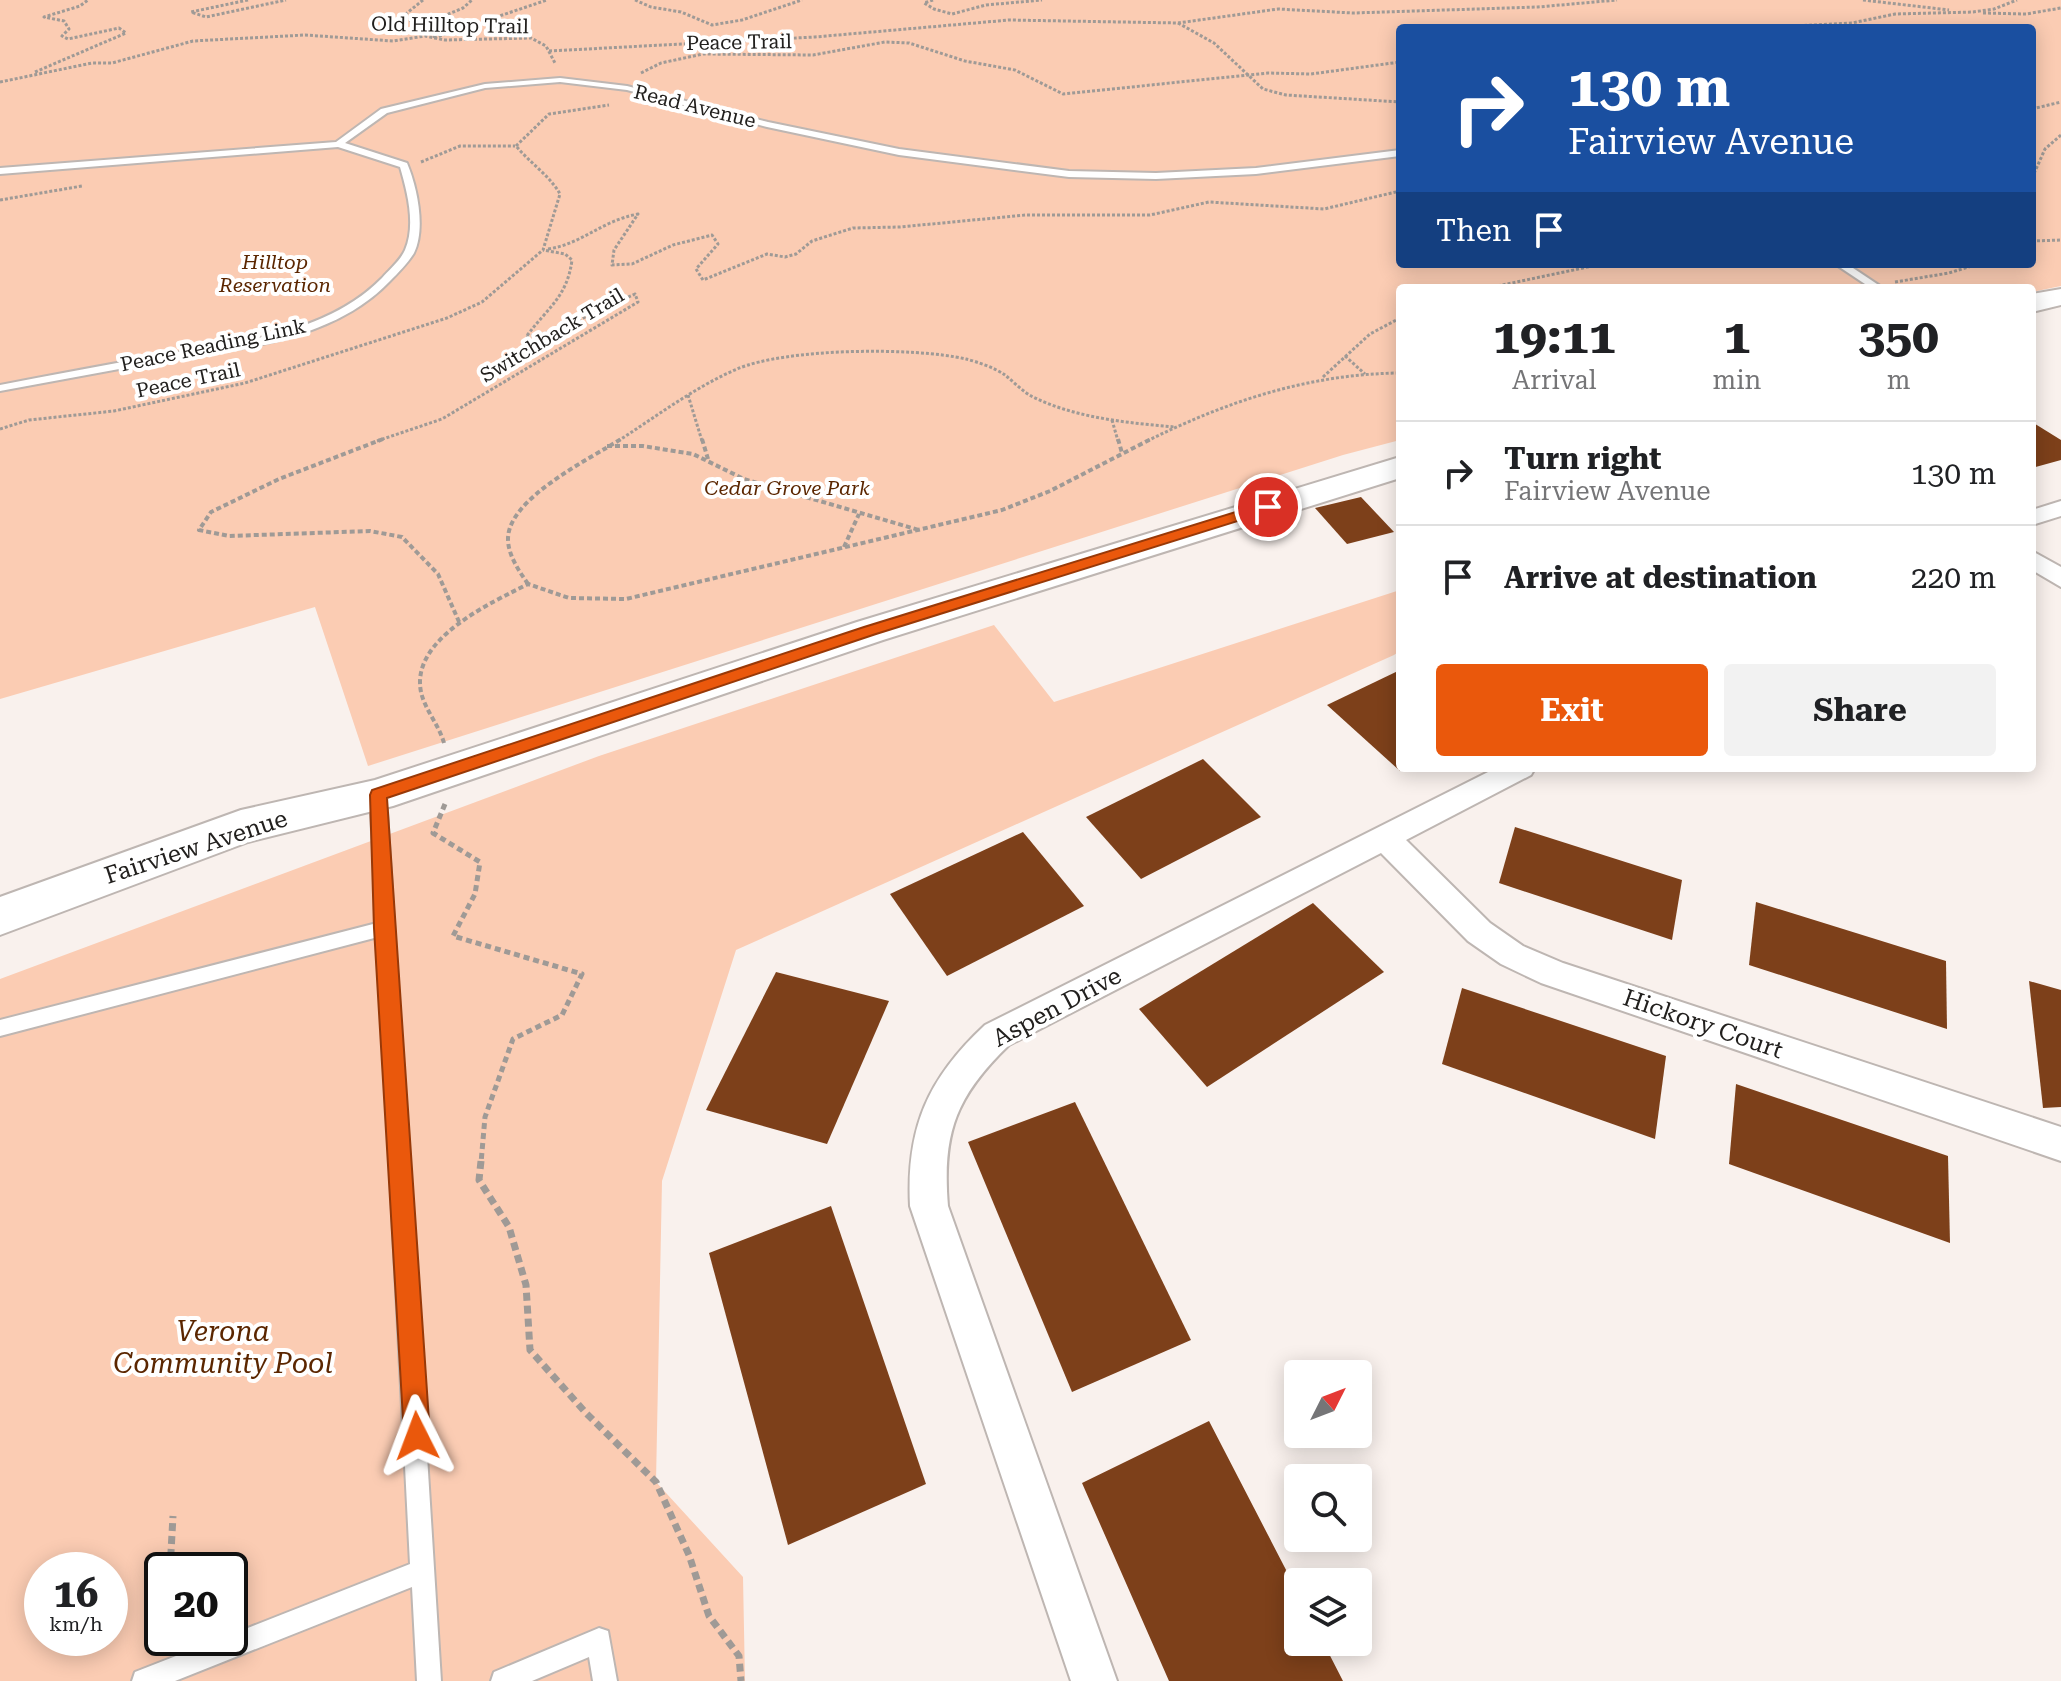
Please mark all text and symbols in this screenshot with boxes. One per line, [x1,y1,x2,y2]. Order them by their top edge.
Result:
street label: Old Hilltop Trail [371,12,529,38]
street label: Peace Trail [686,29,792,55]
text: 130 m [1568,54,1730,120]
icon: right [1436,56,1540,160]
street label: Read Avenue [632,79,758,133]
text: Fairview Avenue [1568,121,1854,163]
icon: arrive [1527,208,1571,252]
text: Then [1436,213,1511,248]
park label: Hilltop Reservation [218,250,331,297]
street label: Switchback Trail [476,283,628,387]
text: 19:11 [1493,309,1616,365]
text: 1 [1723,309,1750,365]
text: 350 [1858,309,1939,365]
street label: Peace Reading Link [118,314,308,376]
street label: Peace Trail [134,357,242,403]
text: Arrival [1512,365,1597,395]
text: min [1713,365,1761,395]
text: m [1887,365,1911,395]
text: Turn right [1504,441,1661,476]
icon: right [1436,451,1480,495]
text: 130 m [1911,456,1996,491]
pin [1234,473,1302,541]
park label: Cedar Grove Park [704,476,870,500]
text: Fairview Avenue [1504,476,1711,506]
icon: arrive [1246,485,1290,529]
icon: arrive [1436,555,1480,599]
text: Arrive at destination [1504,560,1817,595]
text: 220 m [1911,560,1996,595]
button: Exit [1436,664,1708,756]
button: Share [1724,664,1996,756]
street label: Fairview Avenue [101,804,291,890]
street label: Aspen Drive [988,961,1126,1053]
street label: Hickory Court [1619,984,1787,1064]
park label: Verona Community Pool [113,1315,333,1380]
north arrow [1284,1360,1372,1448]
map controls [1284,1360,1372,1656]
position arrow [375,1394,459,1478]
button: search [1284,1464,1372,1552]
speed limit sign: 20 [144,1552,248,1656]
button: layers [1284,1568,1372,1656]
text: 16 [54,1570,98,1617]
text: km/h [49,1612,103,1636]

